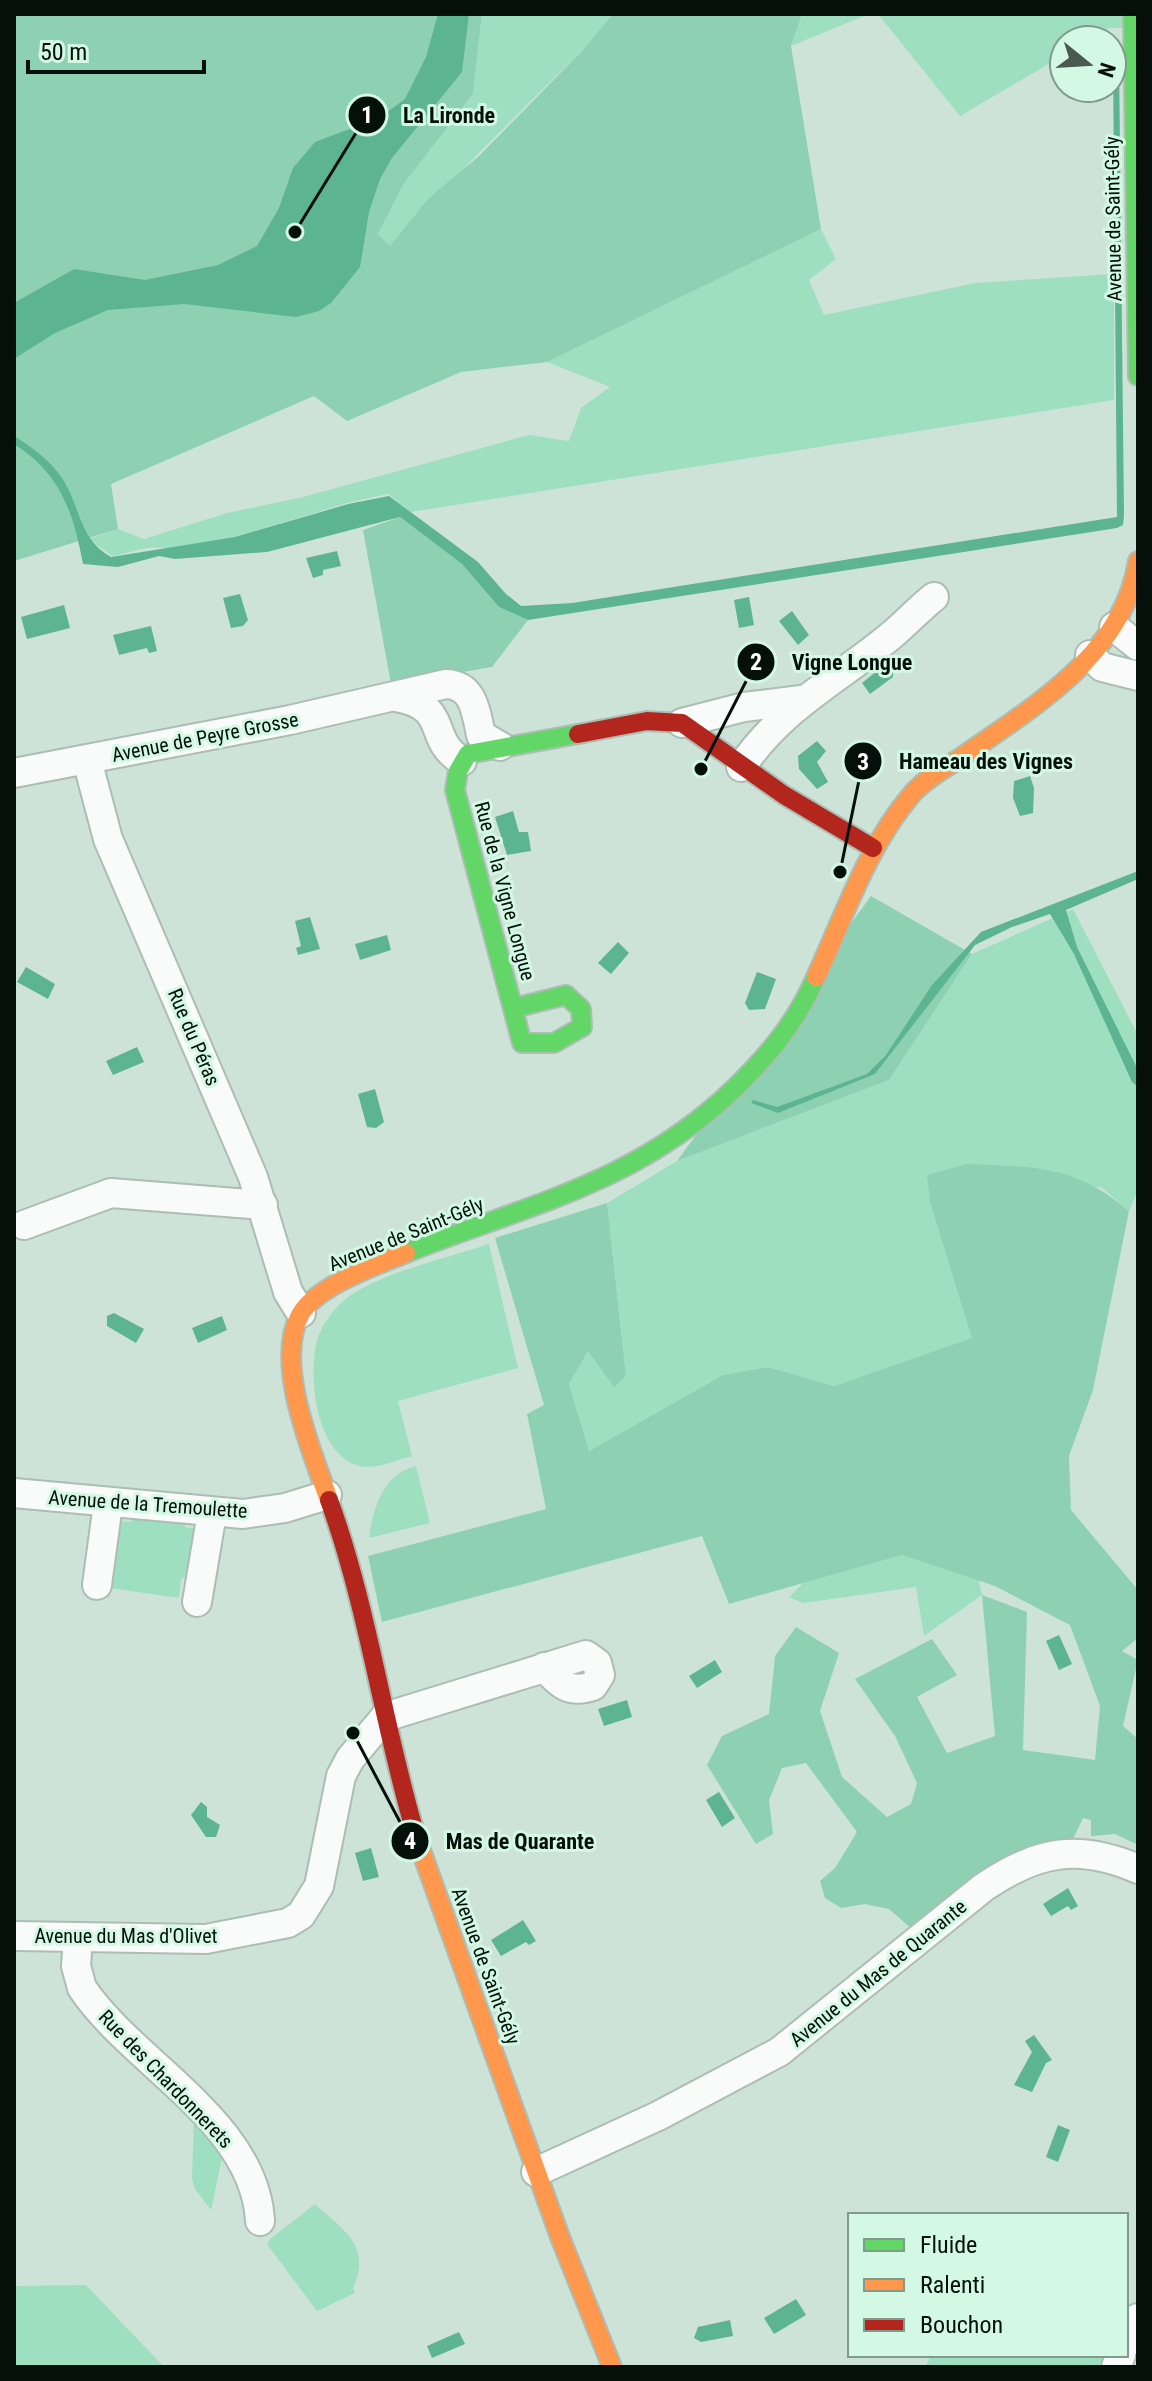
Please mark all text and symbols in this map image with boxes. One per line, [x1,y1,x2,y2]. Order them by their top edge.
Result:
scale bar [28,24,204,74]
north arrow [1048,24,1128,104]
text: 50 m [40,38,87,66]
text: N [1093,60,1121,80]
callout: La Lironde [347,92,511,138]
text: 1 [361,101,373,129]
text: La Lironde [403,103,495,128]
street label: Avenue de Saint-Gély [1100,136,1126,302]
callout: Vigne Longue [736,639,928,685]
text: 2 [750,648,762,676]
text: Vigne Longue [792,650,912,675]
street label: Avenue de Peyre Grosse [110,707,300,767]
callout: Hameau des Vignes [843,738,1089,784]
text: 3 [857,748,869,776]
text: Hameau des Vignes [899,749,1073,774]
street label: Rue de la Vigne Longue [470,799,540,983]
street label: Rue du Péras [163,985,225,1089]
street label: Avenue de Saint-Gély [325,1192,487,1276]
street label: Avenue de la Tremoulette [48,1485,248,1523]
callout: Mas de Quarante [390,1818,610,1864]
text: 4 [404,1827,416,1855]
text: Mas de Quarante [446,1829,594,1854]
street label: Avenue de Saint-Gély [446,1884,526,2048]
street label: Avenue du Mas de Quarante [785,1894,971,2052]
street label: Avenue du Mas d'Olivet [34,1924,218,1948]
street label: Rue des Chardonnerets [94,2005,238,2153]
legend [848,2213,1128,2357]
text: Fluide [920,2231,977,2259]
text: Ralenti [920,2271,985,2299]
text: Bouchon [920,2311,1003,2339]

